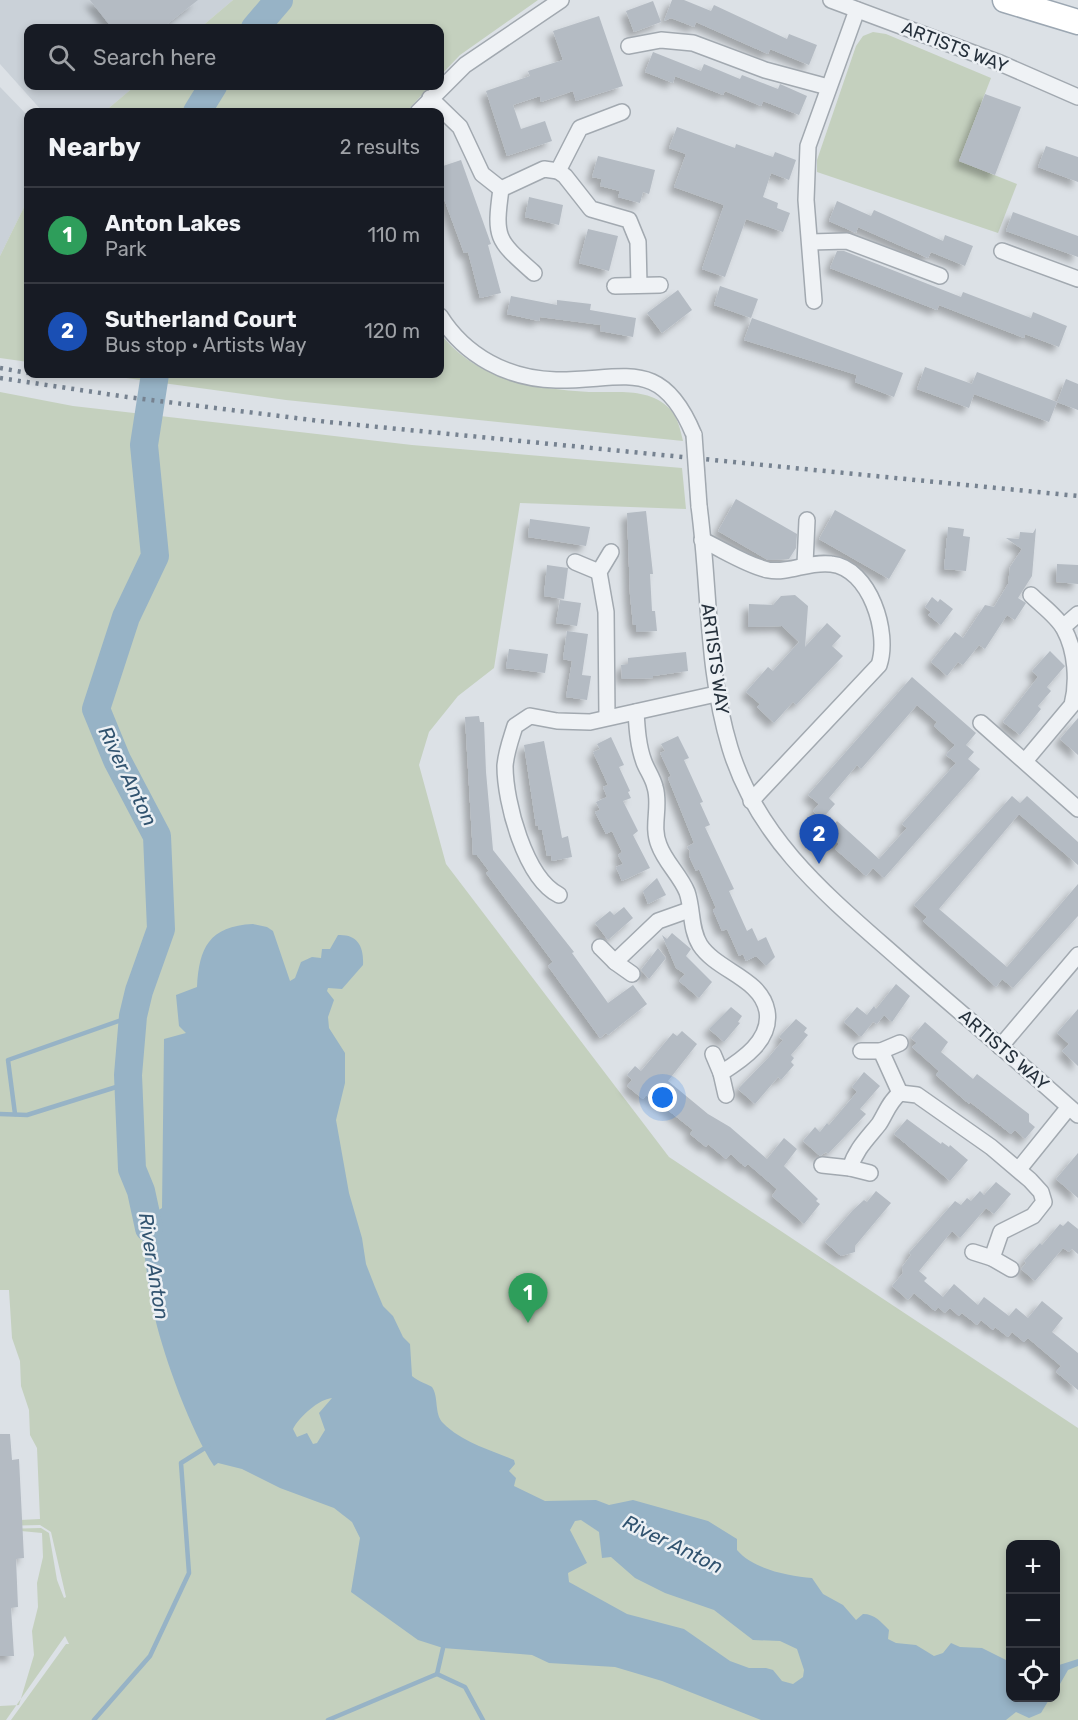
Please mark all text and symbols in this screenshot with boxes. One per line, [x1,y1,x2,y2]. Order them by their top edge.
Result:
street label: ARTISTS WAY [899,17,1012,77]
search box [24,24,444,90]
icon: search [45,41,78,74]
text: Search here [93,44,216,71]
text: Nearby [48,132,141,163]
text: 2 results [340,135,420,159]
text: Anton Lakes [105,210,241,237]
text: 1 [63,223,72,247]
text: 110 m [368,223,420,247]
text: Park [105,237,147,261]
text: Sutherland Court [105,306,297,333]
text: 2 [61,319,74,343]
text: 120 m [364,319,420,343]
text: Bus stop · Artists Way [105,333,307,357]
street label: ARTISTS WAY [696,602,734,716]
water label: River Anton [94,722,162,830]
pin: 2 [800,814,838,864]
street label: ARTISTS WAY [954,1005,1054,1095]
your location [648,1083,677,1112]
water label: River Anton [134,1211,174,1321]
pin: 1 [508,1274,548,1323]
water label: River Anton [619,1510,727,1578]
map controls [1006,1540,1060,1702]
button: + [1006,1540,1060,1594]
button: − [1006,1594,1060,1648]
button: locate [1006,1648,1060,1702]

